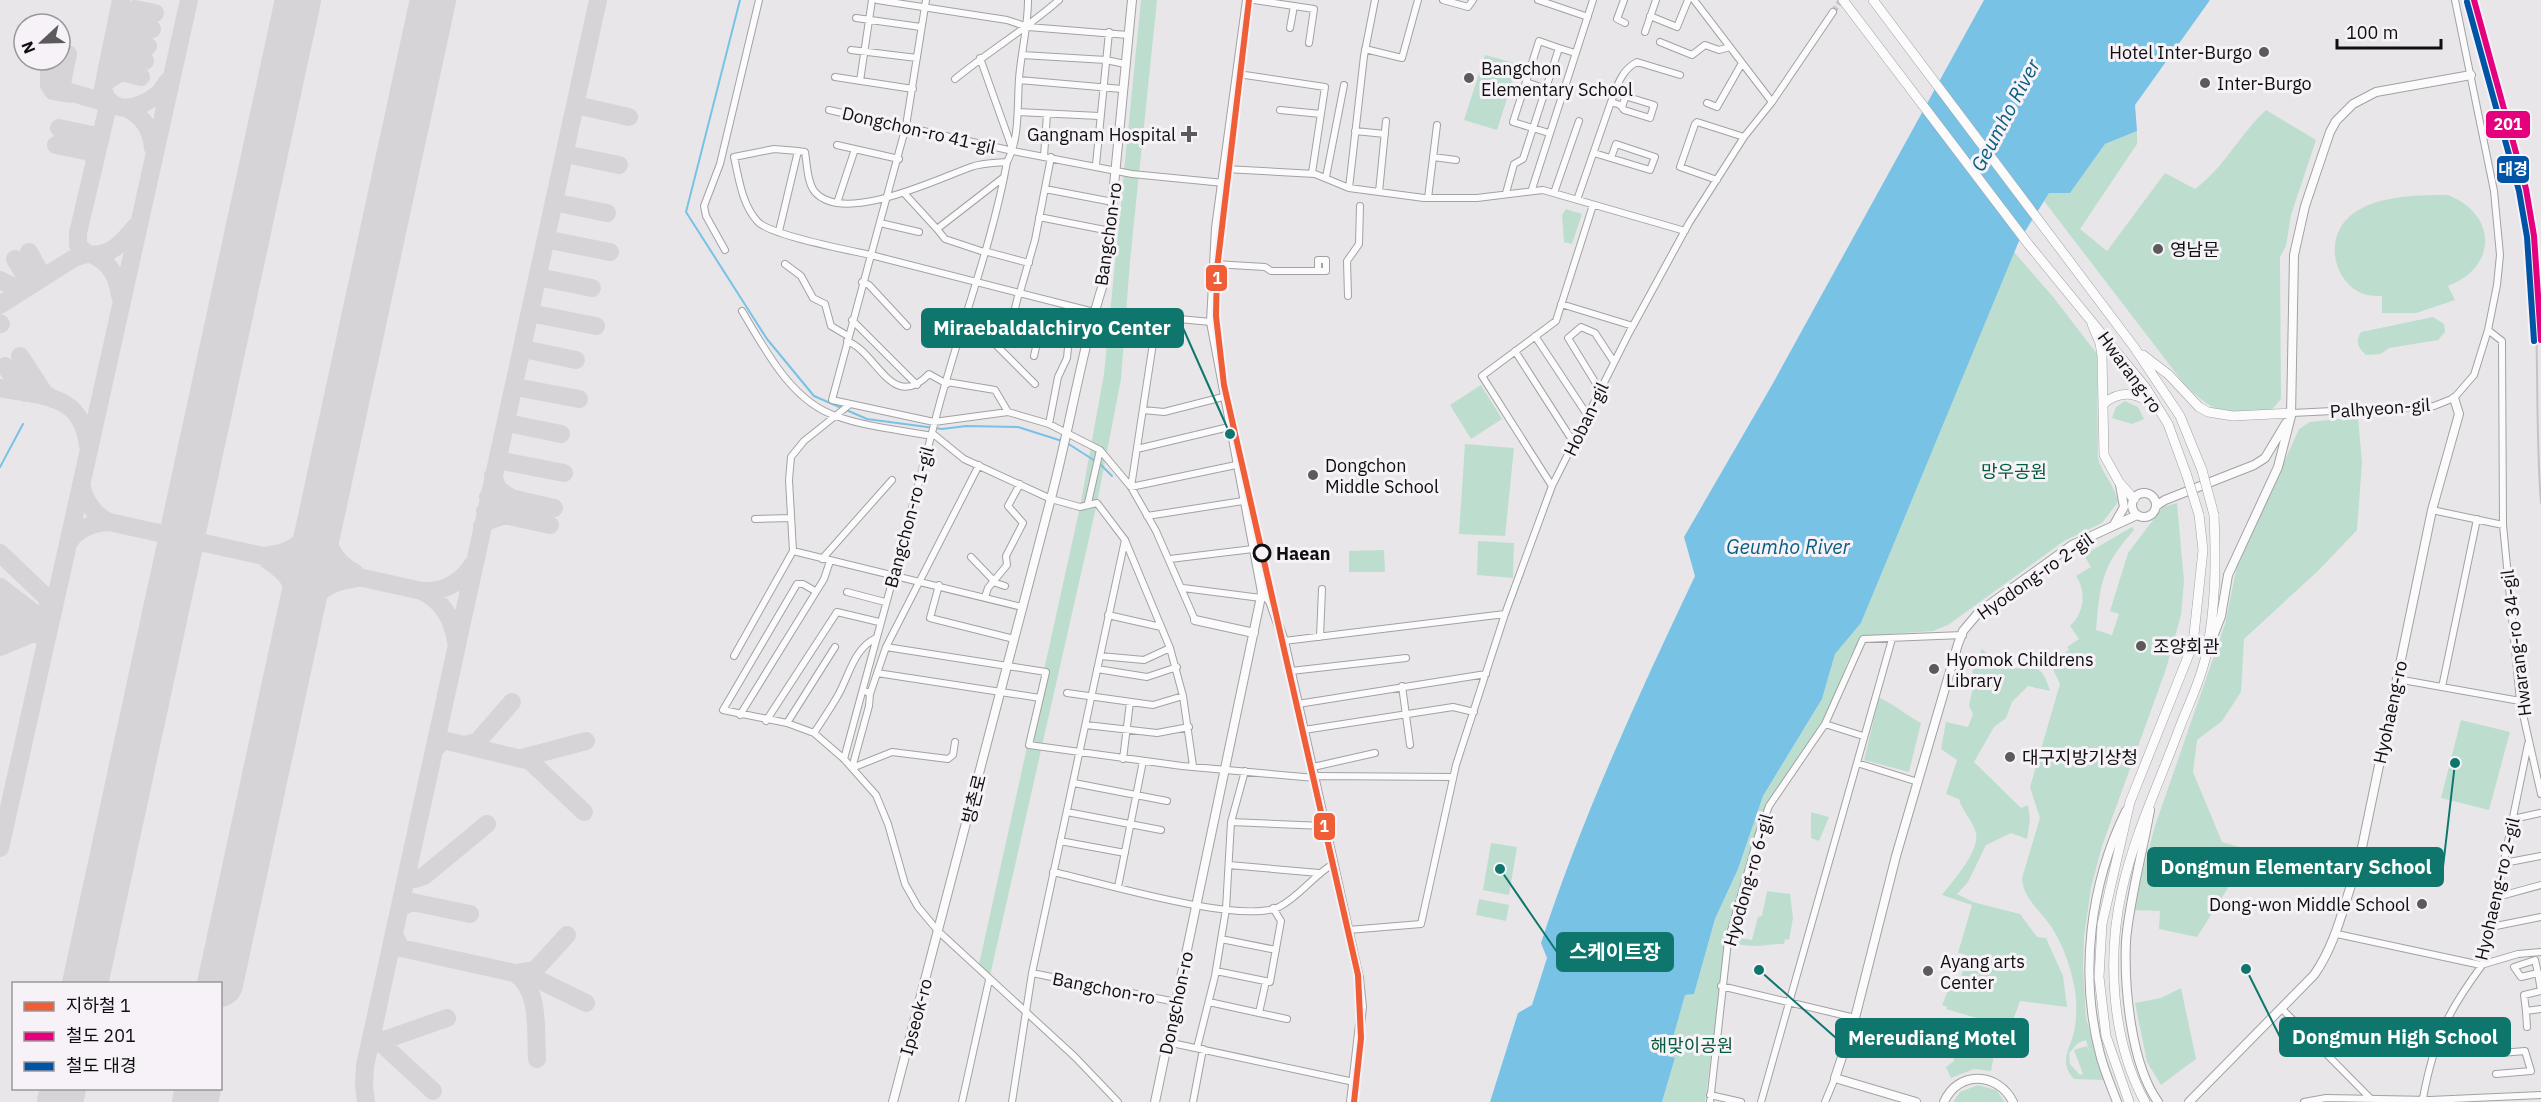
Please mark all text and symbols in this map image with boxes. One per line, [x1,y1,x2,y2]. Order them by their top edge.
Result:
north arrow [12,12,72,72]
scale bar [2337,12,2440,50]
text: 100 m [2346,21,2398,44]
text: N [17,38,40,57]
place label: Hotel Inter-Burgo [2109,41,2252,64]
marker: Hotel Inter-Burgo [2257,45,2271,59]
water label: Geumho River [1964,54,2046,176]
place label: Bangchon Elementary School [1481,57,1633,101]
marker: Bangchon Elementary School [1462,71,1476,85]
place label: Inter-Burgo [2217,72,2312,95]
marker: Inter-Burgo [2198,76,2212,90]
street label: Dongchon-ro 41-gil [840,101,998,159]
line badge: 201 [2485,110,2531,139]
text: 201 [2494,114,2523,134]
place label: Gangnam Hospital [1027,123,1176,146]
marker: Gangnam Hospital [1180,125,1198,143]
line badge: 대경 [2496,155,2530,184]
text: 대경 [2498,159,2528,179]
street label: Bangchon-ro [1089,181,1127,287]
place label: 영남문 [2170,238,2220,261]
marker: 영남문 [2151,242,2165,256]
line badge: 1 [1205,264,1228,292]
text: 1 [1212,268,1222,288]
callout: Miraebaldalchiryo Center [922,309,1183,347]
text: Miraebaldalchiryo Center [933,314,1171,341]
street label: Hwarang-ro [2093,327,2167,417]
street label: Hoban-gil [1558,378,1614,460]
street label: Palhyeon-gil [2329,393,2431,423]
street label: Bangchon-ro 1-gil [879,444,939,590]
place label: Dongchon Middle School [1325,454,1439,498]
park label: 망우공원 [1981,460,2047,483]
marker: Dongchon Middle School [1306,468,1320,482]
street label: Hyodong-ro 2-gil [1972,527,2098,625]
water label: Geumho River [1726,533,1850,560]
place label: Haean [1276,542,1330,565]
marker: Haean [1253,544,1271,562]
street label: Hwarang-ro 34-gil [2496,568,2536,718]
place label: 조양회관 [2153,635,2220,658]
marker: 조양회관 [2134,639,2148,653]
place label: Hyomok Childrens Library [1946,648,2094,692]
street label: Hyohaeng-ro [2368,658,2412,766]
marker: Hyomok Childrens Library [1927,662,1941,676]
place label: 대구지방기상청 [2022,746,2138,769]
marker: 대구지방기상청 [2003,750,2017,764]
street label: 방촌로 [957,772,991,826]
street label: Hyodong-ro 6-gil [1718,811,1778,949]
line badge: 1 [1313,812,1336,841]
street label: Hyohaeng-ro 2-gil [2469,815,2525,963]
text: 1 [1319,816,1329,836]
callout: Dongmun Elementary School [2148,848,2443,886]
text: Dongmun Elementary School [2160,853,2432,880]
place label: Dong-won Middle School [2209,893,2410,916]
marker: Dong-won Middle School [2415,897,2429,911]
callout: 스케이트장 [1557,933,1673,971]
text: 스케이트장 [1569,938,1661,965]
street label: Dongchon-ro [1154,949,1198,1057]
place label: Ayang arts Center [1940,950,2025,994]
marker: Ayang arts Center [1921,964,1935,978]
street label: Bangchon-ro [1051,967,1157,1009]
street label: Ipseok-ro [895,976,937,1058]
legend [12,982,222,1090]
text: 지하철 1 [66,994,131,1017]
callout: Dongmun High School [2280,1018,2510,1056]
callout: Mereudiang Motel [1836,1019,2028,1057]
text: Dongmun High School [2292,1023,2498,1050]
text: 철도 201 [66,1024,136,1047]
text: Mereudiang Motel [1848,1024,2016,1051]
park label: 해맞이공원 [1651,1034,1733,1057]
text: 철도 대경 [66,1054,137,1077]

